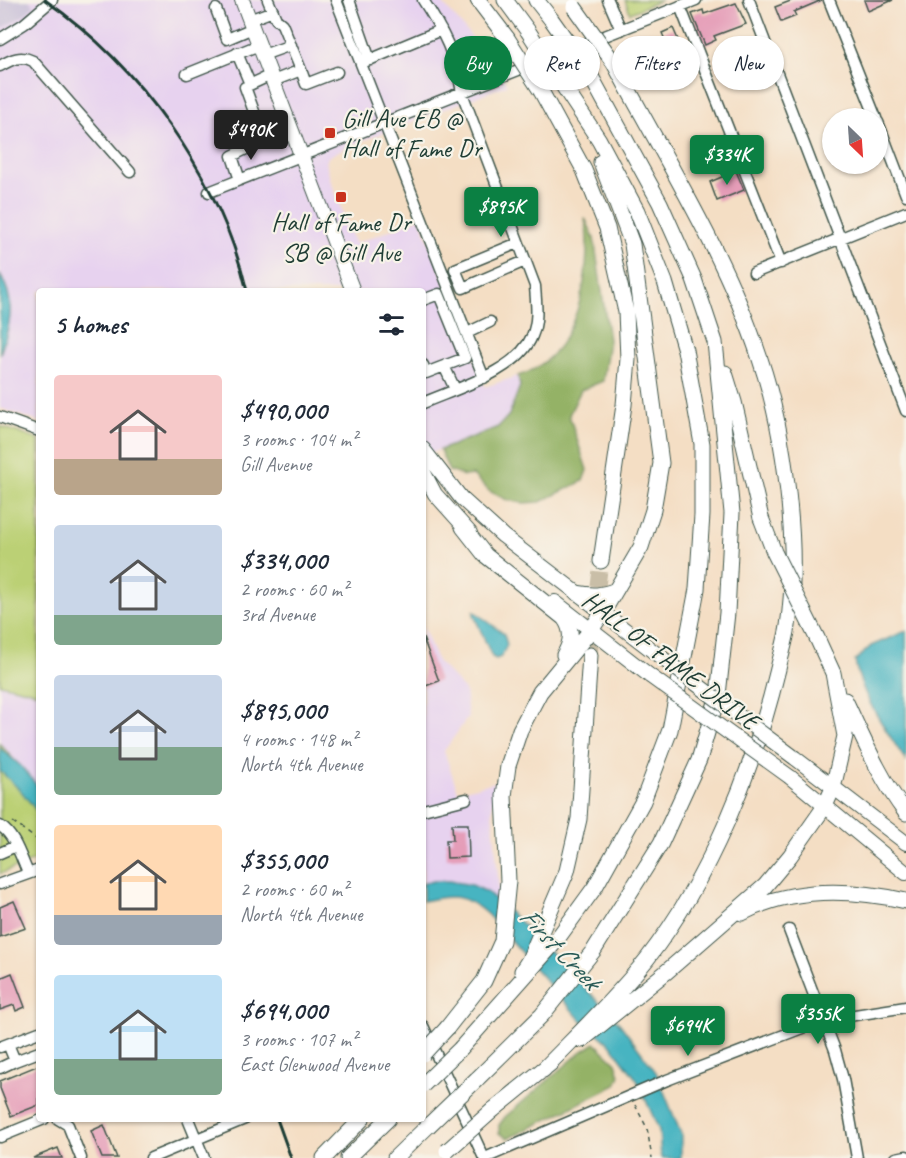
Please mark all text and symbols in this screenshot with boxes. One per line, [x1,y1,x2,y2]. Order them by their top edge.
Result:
chip: Buy [444,36,512,90]
chip: Rent [524,36,600,90]
chip: Filters [612,36,700,90]
chip: New [712,36,784,90]
place label: Gill Ave EB @ Hall of Fame Dr [342,102,483,165]
north arrow [822,108,888,174]
map controls [822,108,888,174]
pin: $490K [209,110,293,161]
text: $490K [228,117,274,142]
marker: Gill Ave EB @ Hall of Fame Dr [323,126,337,140]
pin: $334K [685,135,769,186]
text: $334K [704,142,750,167]
pin: $895K [459,187,543,238]
marker: Hall of Fame Dr SB @ Gill Ave [334,190,348,204]
text: $895K [478,194,524,219]
place label: Hall of Fame Dr SB @ Gill Ave [271,206,412,269]
text: 5 homes [54,308,127,341]
icon: filters [375,308,408,341]
text: $490,000 [240,394,327,427]
icon: home [102,399,174,471]
text: 3 rooms · 104 m² [240,427,357,452]
text: Gill Avenue [240,452,311,477]
text: $334,000 [240,544,327,577]
icon: home [102,549,174,621]
text: 2 rooms · 60 m² [240,577,348,602]
street label: HALL OF FAME DRIVE [576,583,769,740]
text: 3rd Avenue [240,602,315,627]
text: $895,000 [240,694,326,727]
icon: home [102,699,174,771]
text: 4 rooms · 148 m² [240,727,357,752]
text: North 4th Avenue [240,752,362,777]
text: $355,000 [240,844,326,877]
icon: home [102,849,174,921]
text: 2 rooms · 60 m² [240,877,348,902]
water label: First Creek [512,899,611,1000]
text: North 4th Avenue [240,902,362,927]
text: $694,000 [240,994,327,1027]
pin: $355K [776,994,860,1045]
icon: home [102,999,174,1071]
text: $355K [795,1001,841,1026]
pin: $694K [646,1006,730,1057]
text: $694K [665,1013,711,1038]
text: 3 rooms · 107 m² [240,1027,357,1052]
text: East Glenwood Avenue [240,1052,389,1077]

